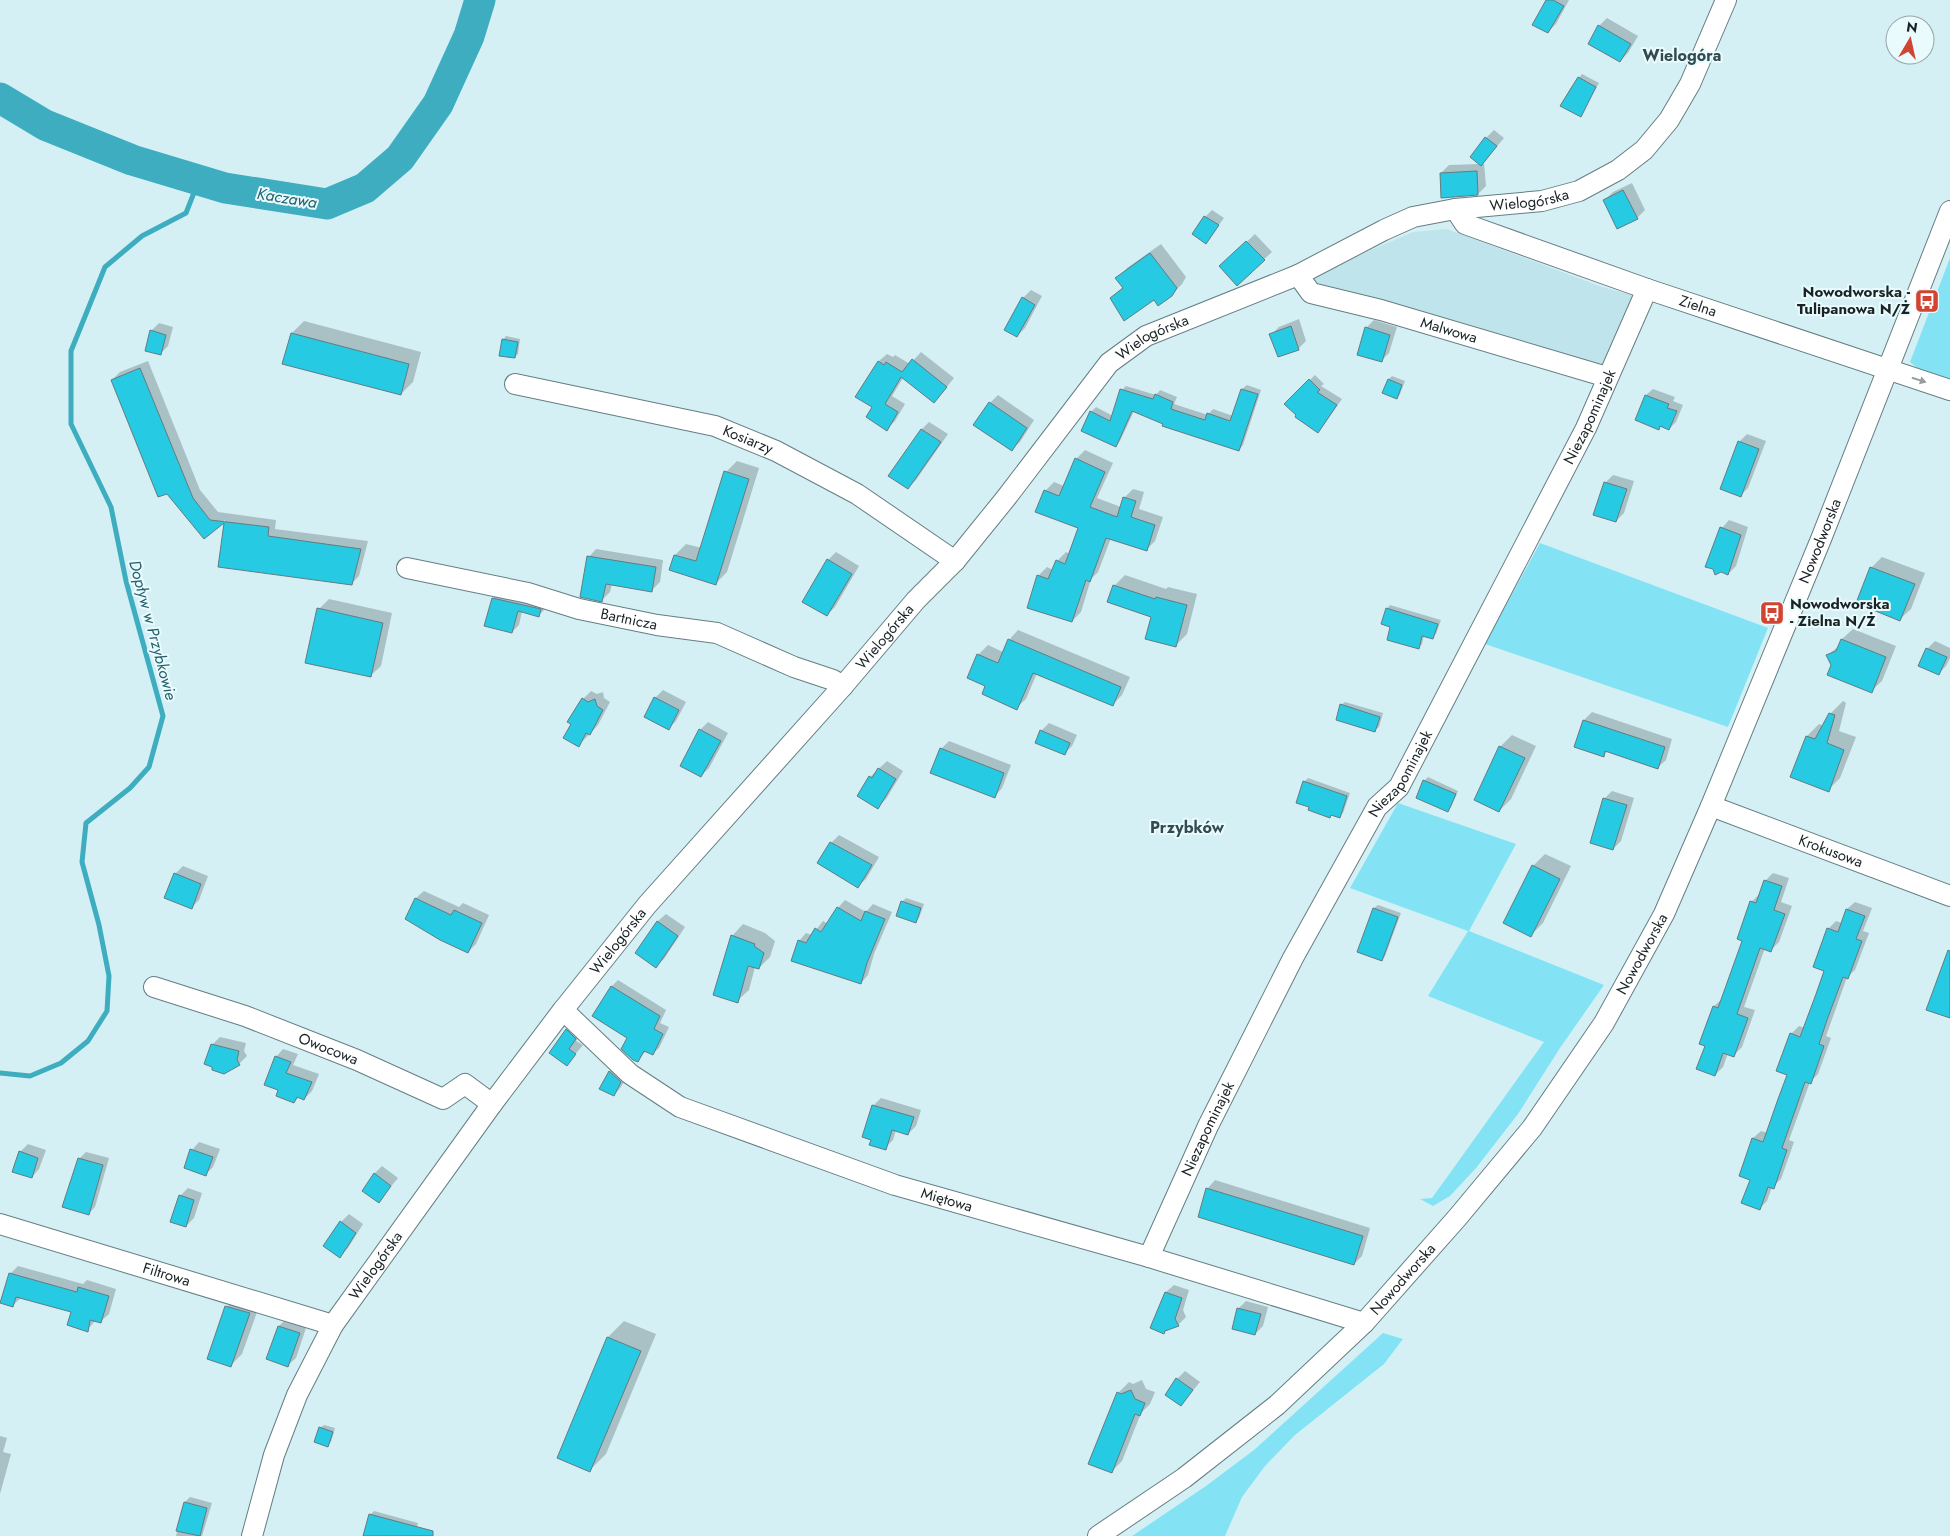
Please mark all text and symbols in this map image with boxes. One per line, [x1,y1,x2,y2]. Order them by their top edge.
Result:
north arrow [1885,15,1935,65]
text: N [1905,16,1919,38]
district label: Wielogóra [1643,44,1721,67]
water label: Kaczawa [255,182,319,214]
street label: Wielogórska [1489,183,1571,217]
place label: Nowodworska - Tulipanowa N/Ż [1797,281,1911,320]
bus stop icon: Nowodworska - Tulipanowa N/Ż [1914,288,1940,314]
street label: Zielna [1676,289,1720,322]
street label: Wielogórska [1111,309,1192,365]
street label: Malwowa [1418,311,1480,349]
street label: Niezapominajek [1558,365,1622,468]
one-way arrow [1912,376,1927,384]
street label: Kosiarzy [719,419,777,460]
street label: Nowodworska [1793,495,1847,587]
water label: Dopływ w Przybkowie [123,557,183,703]
place label: Nowodworska - Zielna N/Ż [1790,593,1890,632]
street label: Wielogórska [851,599,919,674]
bus stop icon: Nowodworska - Zielna N/Ż [1759,600,1785,626]
street label: Bartnicza [599,603,659,636]
street label: Niezapominajek [1362,726,1438,821]
district label: Przybków [1150,816,1225,839]
street label: Krokusowa [1795,829,1866,873]
street label: Wielogórska [584,903,652,979]
street label: Nowodworska [1611,909,1673,999]
street label: Owocowa [295,1027,362,1070]
street label: Niezapominajek [1176,1077,1240,1180]
street label: Miętowa [918,1182,975,1217]
street label: Wielogórska [343,1227,408,1305]
street label: Nowodworska [1365,1238,1441,1320]
street label: Filtrowa [140,1257,193,1292]

